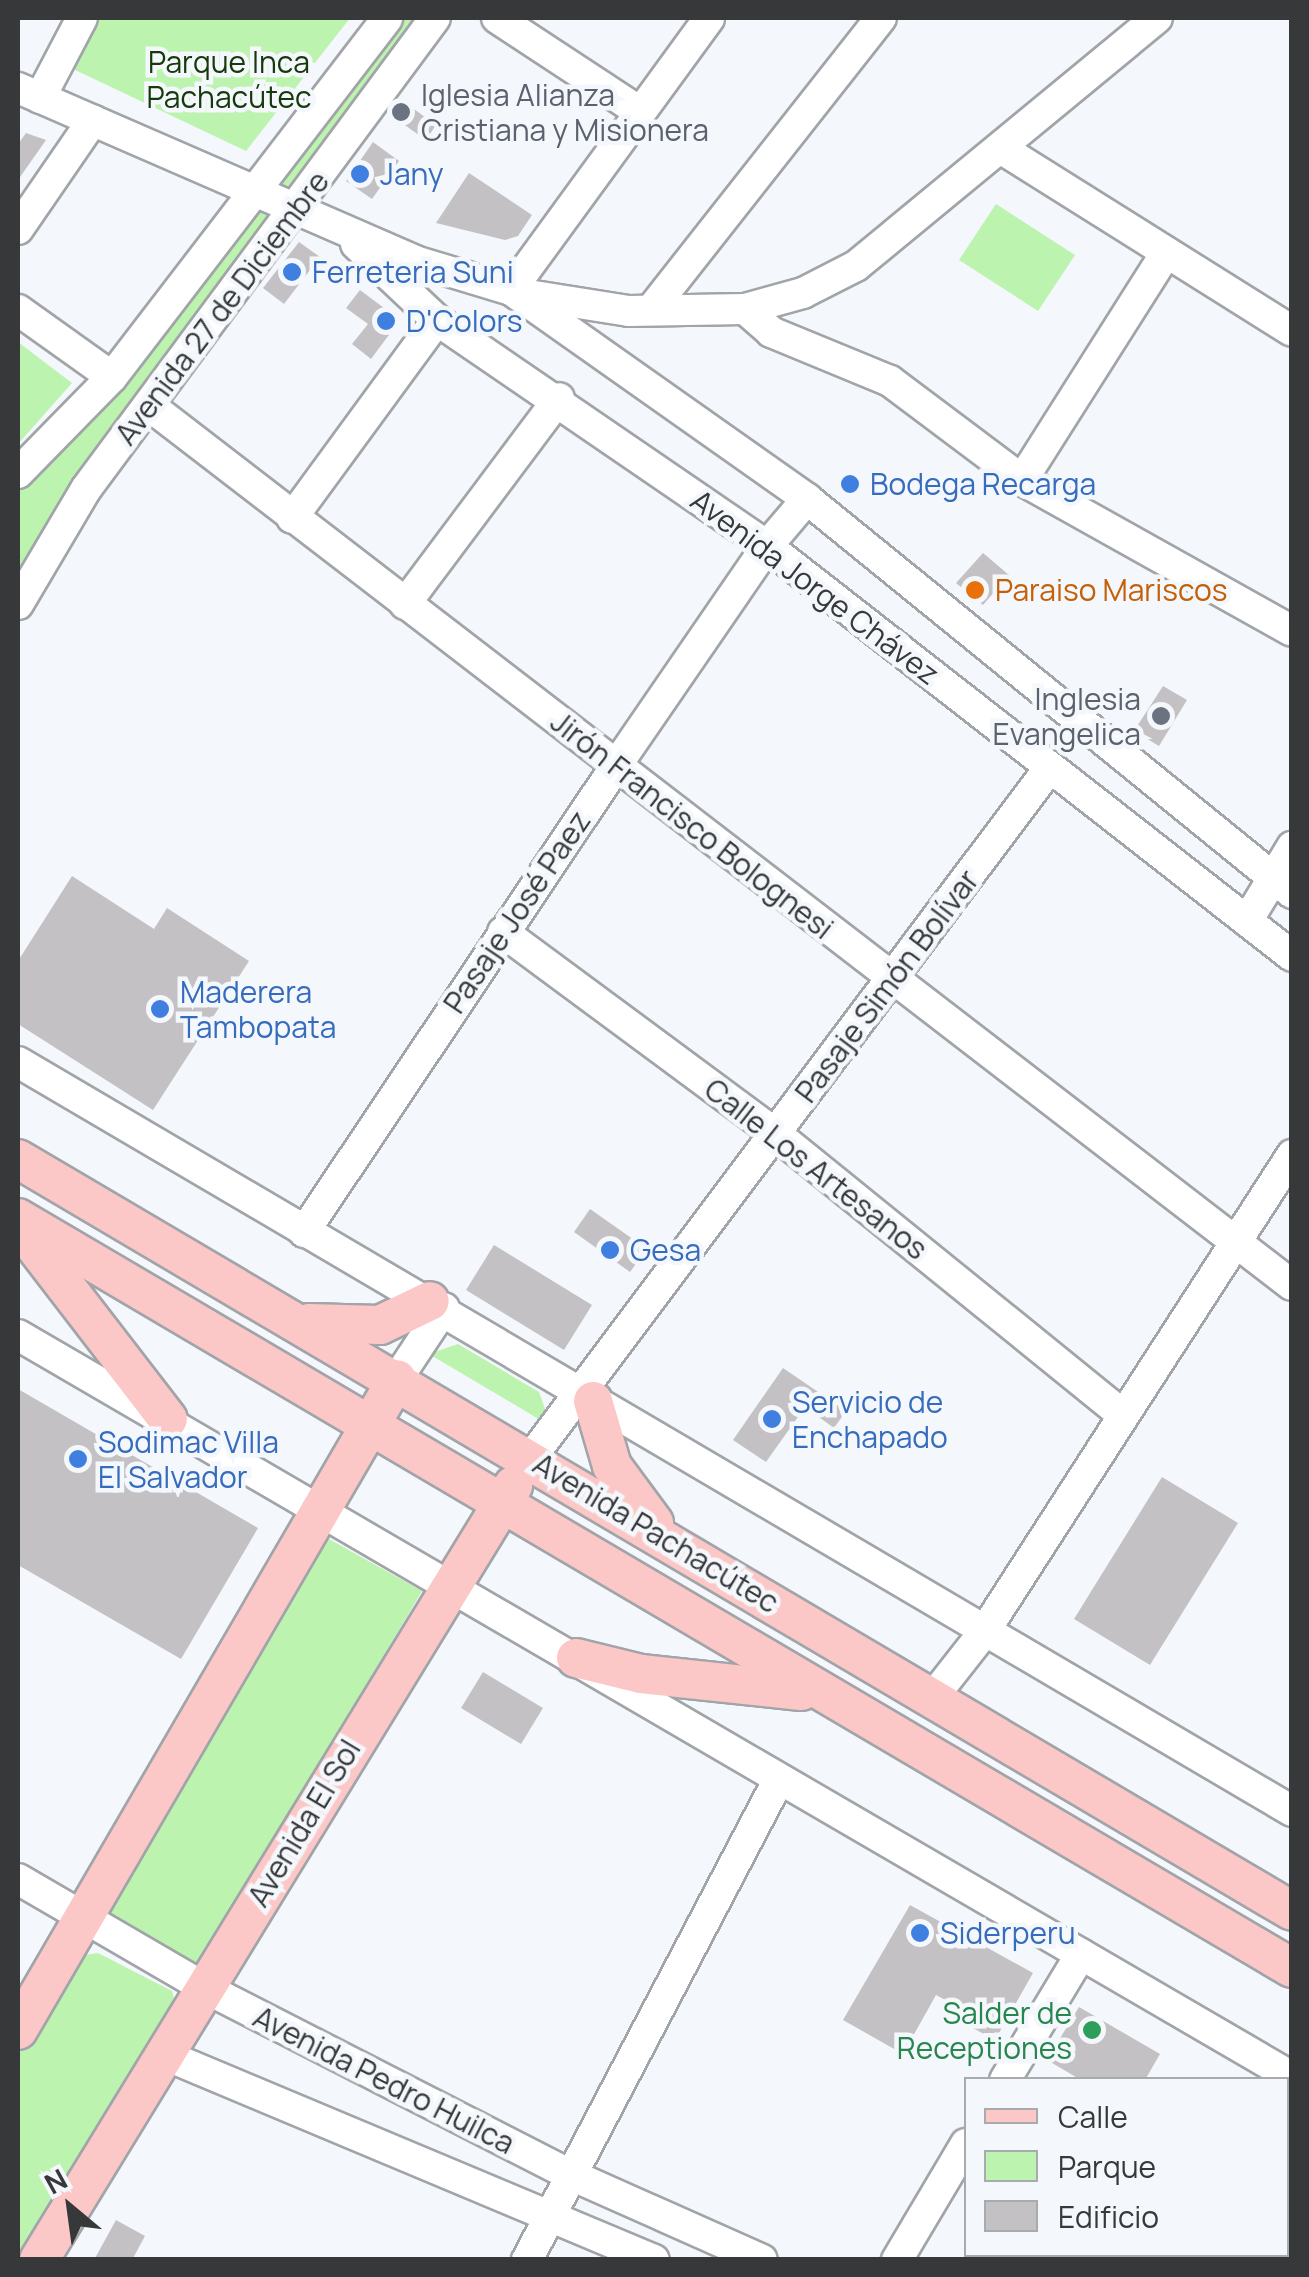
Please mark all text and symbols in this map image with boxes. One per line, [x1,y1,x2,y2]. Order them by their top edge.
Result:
park label: Parque Inca Pachacútec [146,44,312,114]
place label: Iglesia Alianza Cristiana y Misionera [421,77,709,148]
marker: Iglesia Alianza Cristiana y Misionera [390,101,412,123]
place label: Jany [380,156,444,192]
marker: Jany [349,163,371,185]
street label: Avenida 27 de Diciembre [107,164,337,452]
place label: Ferreteria Suni [312,254,514,290]
marker: Ferreteria Suni [281,261,303,283]
place label: D'Colors [406,303,522,339]
marker: D'Colors [375,310,397,332]
place label: Bodega Recarga [870,466,1096,502]
marker: Bodega Recarga [839,473,861,495]
street label: Avenida Jorge Chávez [684,482,946,692]
place label: Paraiso Mariscos [995,572,1227,608]
marker: Paraiso Mariscos [964,579,986,601]
place label: Inglesia Evangelica [993,681,1141,752]
street label: Jirón Francisco Bolognesi [544,704,840,946]
marker: Inglesia Evangelica [1150,705,1172,727]
street label: Pasaje José Paez [436,804,598,1020]
street label: Pasaje Simón Bolívar [788,863,986,1109]
place label: Maderera Tambopata [180,974,337,1044]
marker: Maderera Tambopata [149,998,171,1020]
street label: Calle Los Artesanos [698,1071,934,1267]
place label: Gesa [630,1232,701,1268]
marker: Gesa [599,1239,621,1261]
place label: Servicio de Enchapado [792,1384,948,1454]
marker: Servicio de Enchapado [761,1408,783,1430]
place label: Sodimac Villa El Salvador [98,1424,279,1494]
street label: Avenida Pachacútec [527,1445,785,1621]
marker: Sodimac Villa El Salvador [67,1448,89,1470]
street label: Avenida El Sol [240,1733,368,1913]
place label: Siderperu [940,1915,1076,1951]
marker: Siderperu [909,1922,931,1944]
place label: Salder de Receptiones [897,1995,1072,2066]
street label: Avenida Pedro Huilca [248,1999,520,2161]
marker: Salder de Receptiones [1081,2019,1103,2041]
legend [964,2077,1289,2257]
text: Calle [1058,2096,1128,2137]
text: Parque [1058,2146,1156,2187]
north arrow [20,2157,120,2257]
text: N [37,2159,73,2202]
text: Edificio [1058,2196,1159,2237]

